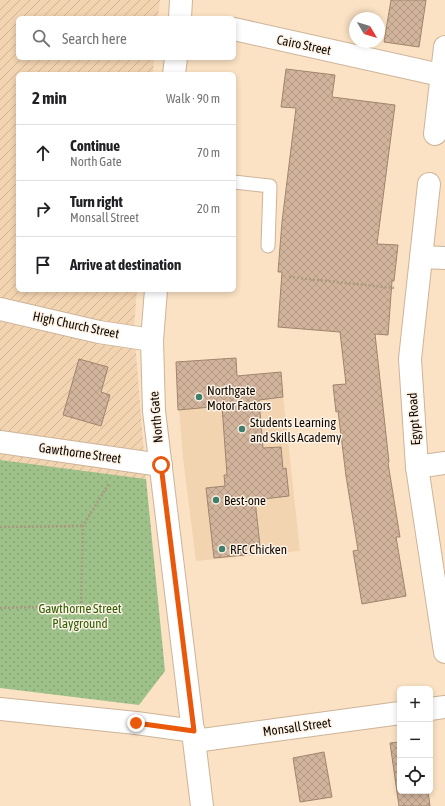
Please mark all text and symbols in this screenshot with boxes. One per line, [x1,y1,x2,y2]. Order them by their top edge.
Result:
north arrow [349,12,385,48]
search box [16,16,236,60]
icon: search [30,27,52,49]
text: Search here [62,30,127,47]
street label: Cairo Street [275,32,333,58]
text: 2 min [32,88,67,108]
text: Walk · 90 m [166,91,220,106]
text: Continue [70,137,120,154]
icon: ahead [32,142,54,164]
text: 70 m [197,145,220,160]
text: North Gate [70,154,122,169]
text: Turn right [70,193,123,210]
icon: right [32,198,54,220]
text: 20 m [197,201,220,216]
text: Monsall Street [70,210,139,225]
icon: arrive [32,254,54,276]
text: Arrive at destination [70,256,181,273]
street label: High Church Street [31,309,121,342]
place label: Northgate Motor Factors [207,383,272,413]
street label: North Gate [146,390,166,443]
marker: Northgate Motor Factors [194,392,204,402]
street label: Egypt Road [405,392,423,446]
place label: Students Learning and Skills Academy [250,415,342,445]
marker: Students Learning and Skills Academy [237,424,247,434]
street label: Gawthorne Street [38,440,122,466]
route start [152,456,170,474]
place label: Best-one [224,493,266,508]
marker: Best-one [211,495,221,505]
place label: RFC Chicken [230,542,287,557]
marker: RFC Chicken [217,544,227,554]
park label: Gawthorne Street Playground [38,601,122,631]
map controls [397,686,433,794]
button: + [397,686,433,722]
route end [127,714,145,732]
street label: Monsall Street [262,715,332,739]
button: − [397,722,433,758]
button: locate [397,758,433,794]

